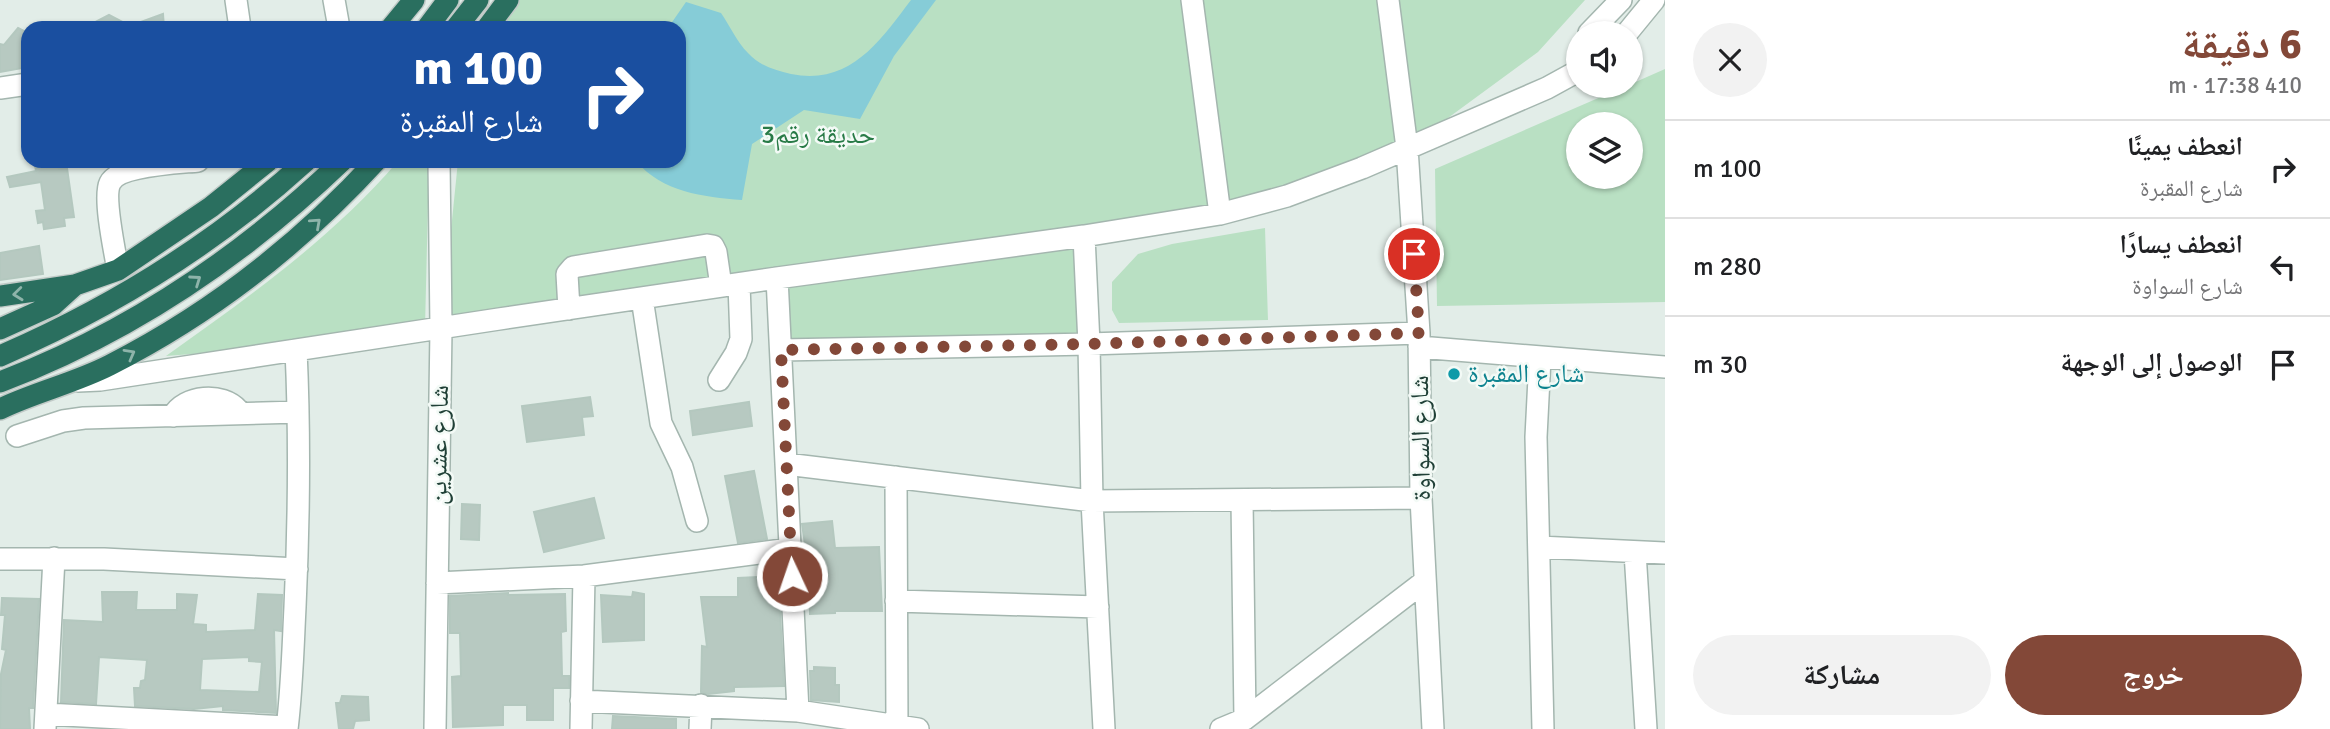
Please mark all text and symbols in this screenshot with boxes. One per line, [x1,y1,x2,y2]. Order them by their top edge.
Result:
text: 6 دقيقة [2182,19,2302,70]
map controls [1566,21,1643,189]
button: sound [1566,21,1643,98]
button: close [1693,23,1767,97]
text: 100 m [413,38,543,98]
icon: right [567,49,658,140]
text: 410 m · 17:38 [2168,71,2302,100]
text: شارع المقبرة [400,102,543,141]
button: layers [1566,112,1643,189]
park label: حديقة رقم3 [761,119,875,151]
text: انعطف يمينًا [2127,131,2243,163]
icon: right [2264,150,2302,188]
text: 100 m [1693,153,1762,185]
text: شارع المقبرة [2140,174,2243,203]
one-way arrow [308,219,321,231]
pin [1384,224,1444,284]
text: انعطف يسارًا [2119,229,2243,261]
icon: arrive [1395,235,1433,273]
icon: left [2264,248,2302,286]
text: 280 m [1693,251,1762,283]
text: شارع السواوة [2132,272,2243,301]
one-way arrow [188,276,201,288]
one-way arrow [13,287,24,302]
icon: arrive [2264,346,2302,384]
text: الوصول إلى الوجهة [2061,347,2243,379]
one-way arrow [123,349,136,362]
text: 30 m [1693,349,1748,381]
place label: شارع المقبرة [1468,358,1584,390]
marker: شارع المقبرة [1446,366,1462,382]
street label: شارع السواوة [1404,375,1438,501]
street label: شارع عشرين [422,385,456,505]
position arrow [755,539,829,613]
button: مشاركة [1693,635,1991,715]
button: خروج [2005,635,2302,715]

